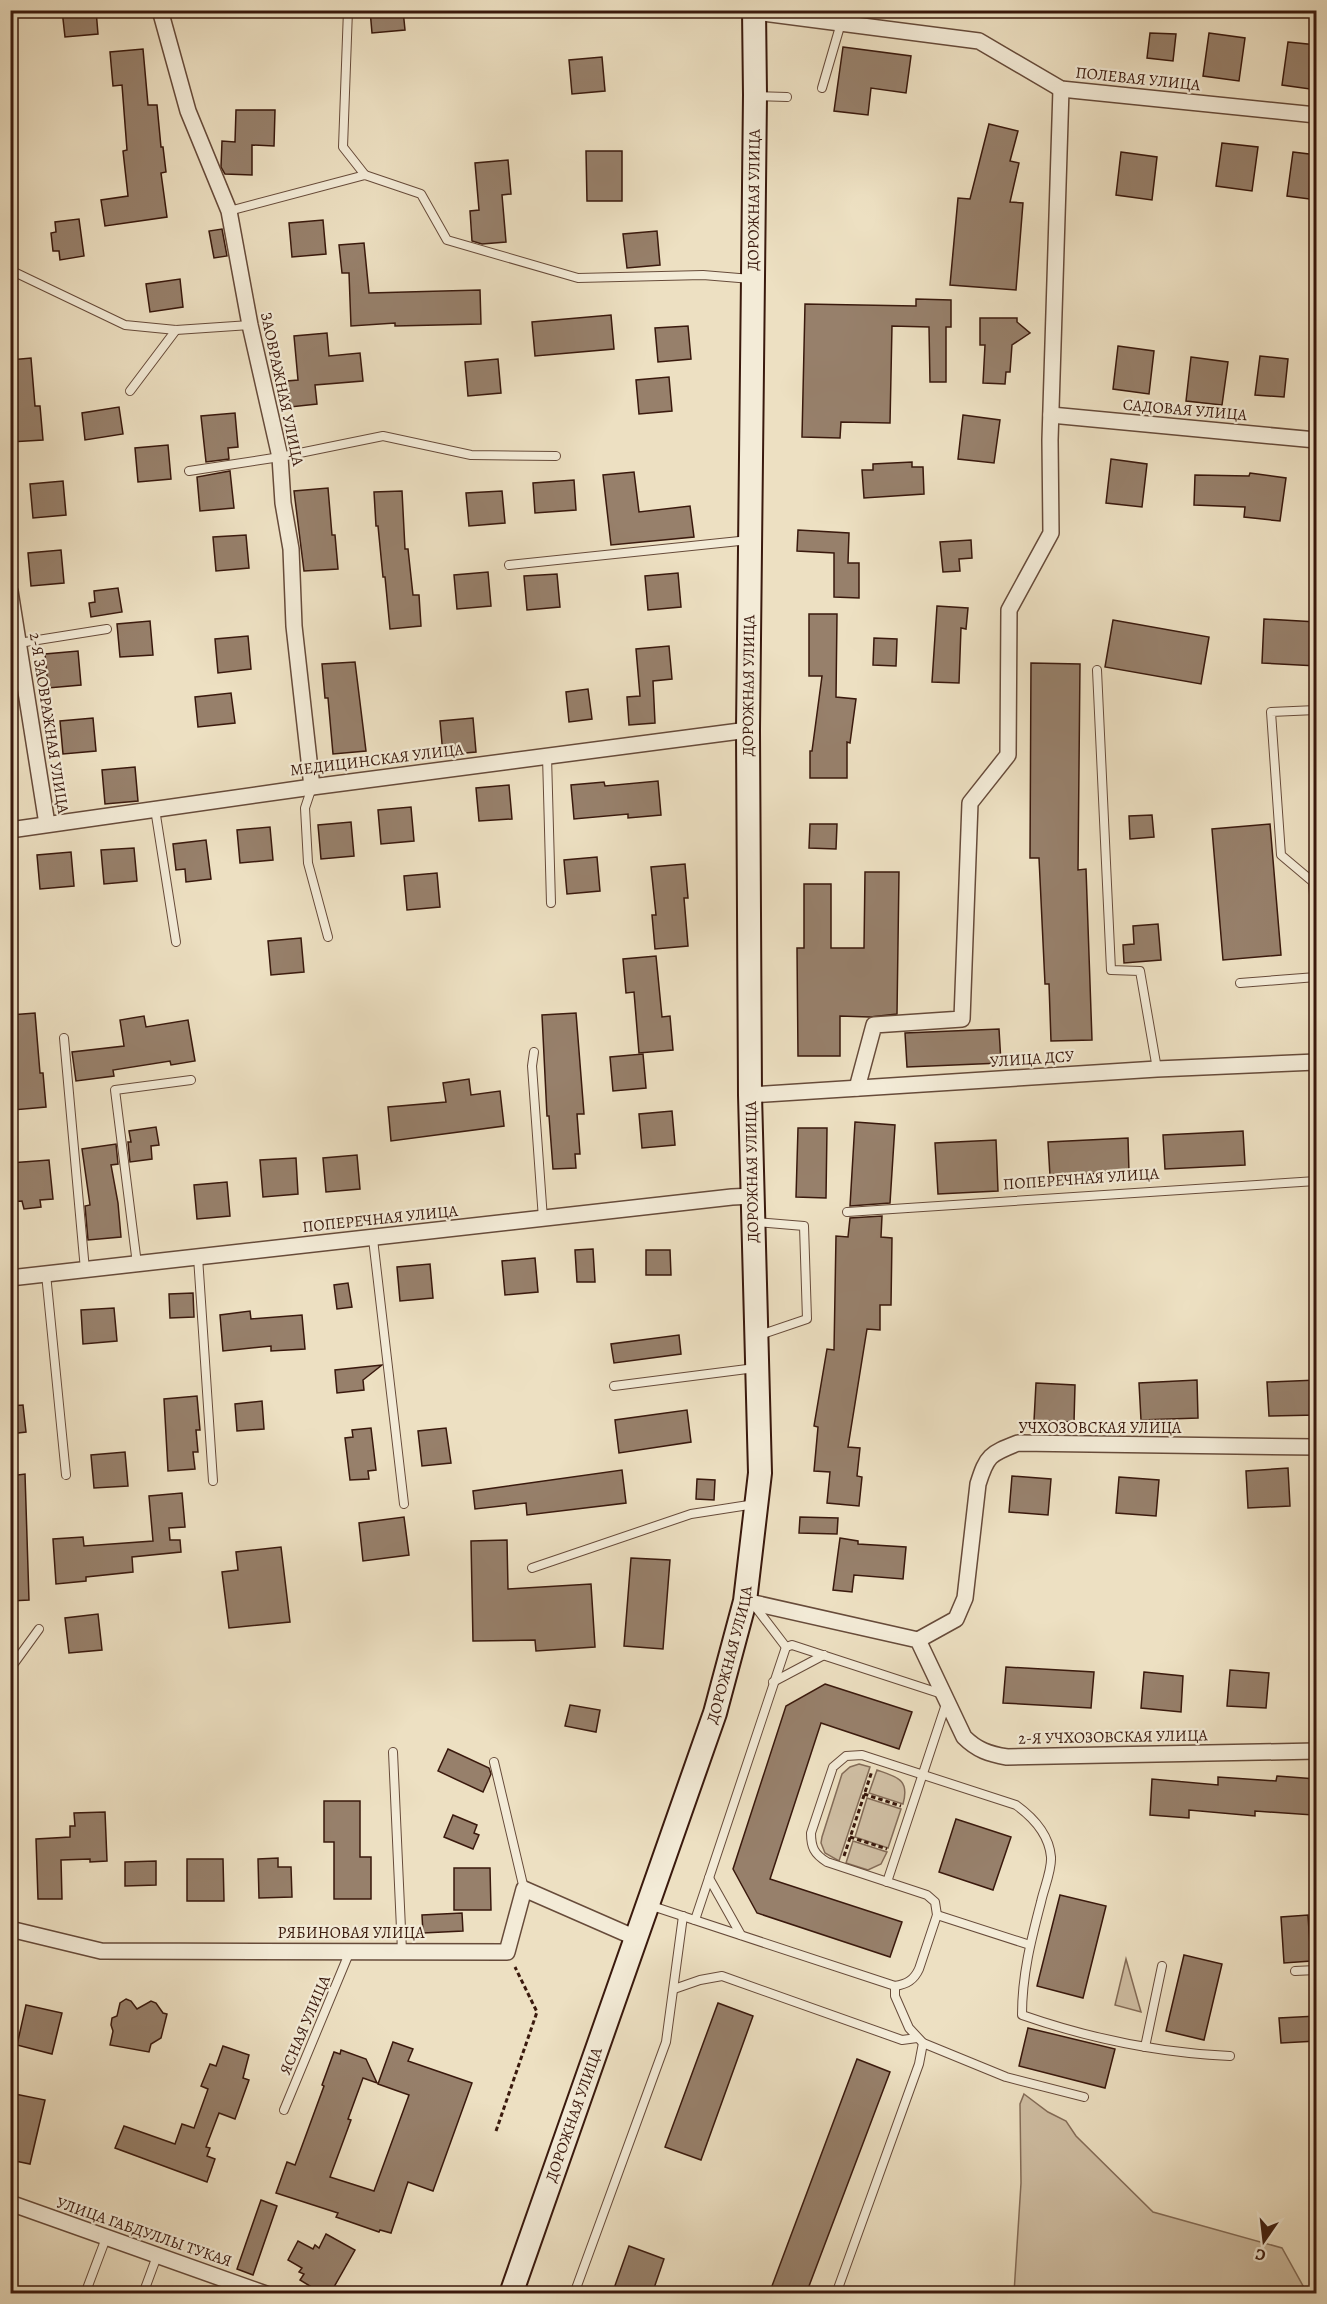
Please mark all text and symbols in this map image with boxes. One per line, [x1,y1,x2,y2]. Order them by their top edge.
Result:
street label: ПОЛЕВАЯ УЛИЦА [1074,62,1202,97]
street label: ДОРОЖНАЯ УЛИЦА [742,128,766,271]
street label: ЗАОВРАЖНАЯ УЛИЦА [255,310,309,468]
street label: САДОВАЯ УЛИЦА [1122,394,1249,426]
street label: ДОРОЖНАЯ УЛИЦА [737,614,760,757]
street label: 2-Я ЗАОВРАЖНАЯ УЛИЦА [24,631,74,816]
street label: МЕДИЦИНСКАЯ УЛИЦА [289,738,466,782]
street label: УЛИЦА ДСУ [989,1045,1076,1073]
street label: ДОРОЖНАЯ УЛИЦА [740,1100,764,1243]
street label: ПОПЕРЕЧНАЯ УЛИЦА [1002,1163,1160,1195]
street label: ПОПЕРЕЧНАЯ УЛИЦА [301,1200,460,1238]
street label: УЧХОЗОВСКАЯ УЛИЦА [1019,1417,1182,1439]
street label: ДОРОЖНАЯ УЛИЦА [701,1584,758,1727]
street label: 2-Я УЧХОЗОВСКАЯ УЛИЦА [1018,1724,1209,1750]
street label: РЯБИНОВАЯ УЛИЦА [277,1922,425,1944]
street label: ЯСНАЯ УЛИЦА [274,1971,336,2078]
street label: ДОРОЖНАЯ УЛИЦА [540,2044,608,2185]
street label: УЛИЦА ГАБДУЛЛЫ ТУКАЯ [53,2192,235,2272]
north arrow [1234,2211,1294,2271]
text: С [1253,2243,1268,2266]

